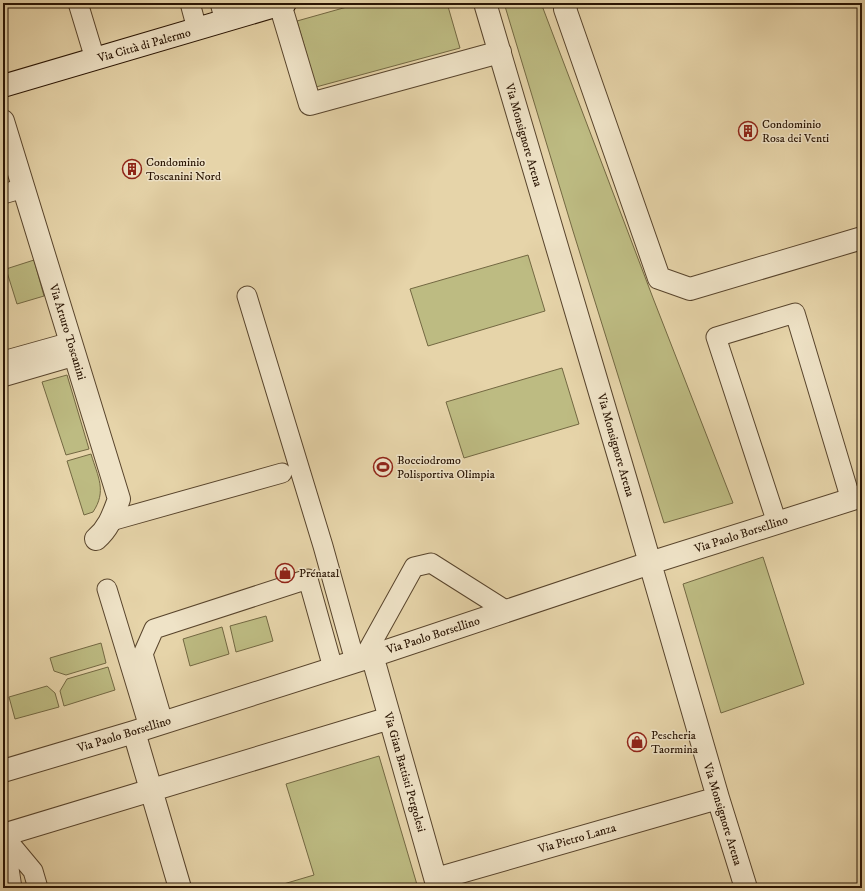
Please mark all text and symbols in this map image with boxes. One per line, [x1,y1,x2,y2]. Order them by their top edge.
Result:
street label: Via Città di Palermo [95,25,193,66]
street label: Via Monsignore Arena [501,81,546,189]
place label: Condominio Rosa dei Venti [762,117,829,146]
building icon: Condominio Rosa dei Venti [737,120,759,142]
place label: Condominio Toscanini Nord [146,155,221,184]
building icon: Condominio Toscanini Nord [121,158,143,180]
street label: Via Arturo Toscanini [46,281,89,382]
street label: Via Monsignore Arena [593,391,638,499]
place label: Bocciodromo Polisportiva Olimpia [397,453,496,482]
sports icon: Bocciodromo Polisportiva Olimpia [372,456,394,478]
street label: Via Paolo Borsellino [692,512,790,557]
shop icon: Prénatal [274,562,296,584]
place label: Prénatal [299,566,340,581]
street label: Via Paolo Borsellino [384,613,482,658]
street label: Via Gian Battisti Pergolesi [380,709,429,834]
street label: Via Paolo Borsellino [74,713,173,756]
place label: Pescheria Taormina [651,728,699,757]
shop icon: Pescheria Taormina [626,731,648,753]
street label: Via Monsignore Arena [699,760,746,868]
street label: Via Pietro Lanza [535,820,619,857]

